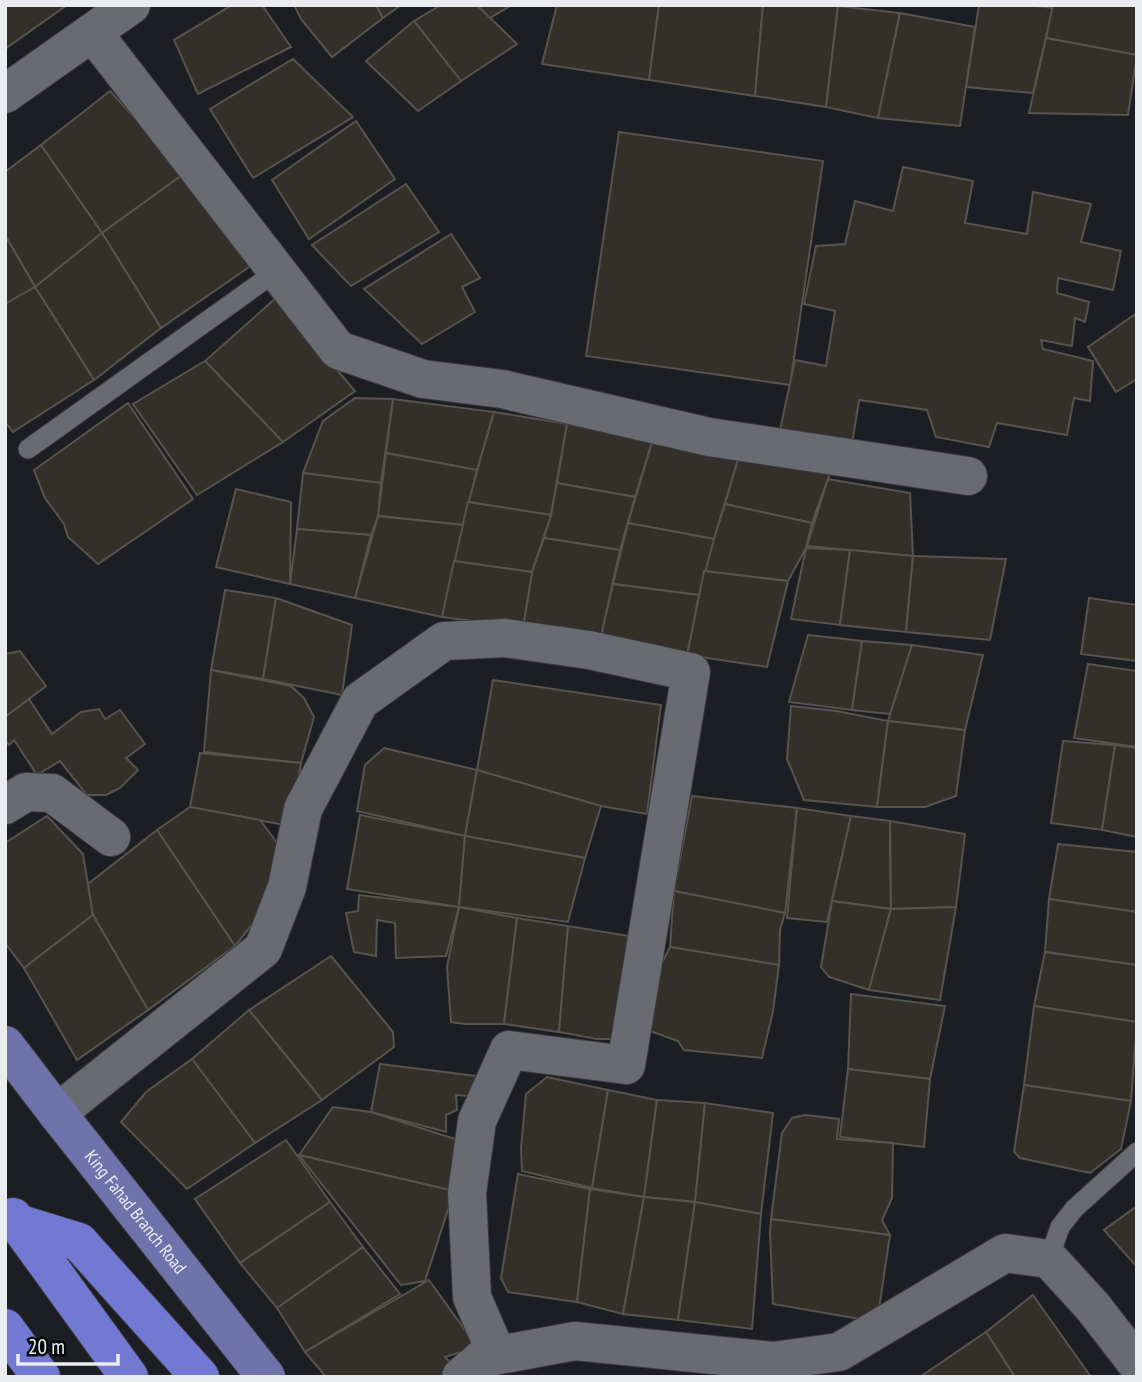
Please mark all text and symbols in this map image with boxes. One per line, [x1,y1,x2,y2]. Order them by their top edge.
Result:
street label: King Fahad Branch Road [80,1145,192,1278]
scale bar [18,1322,117,1366]
text: 20 m [28,1333,65,1360]

